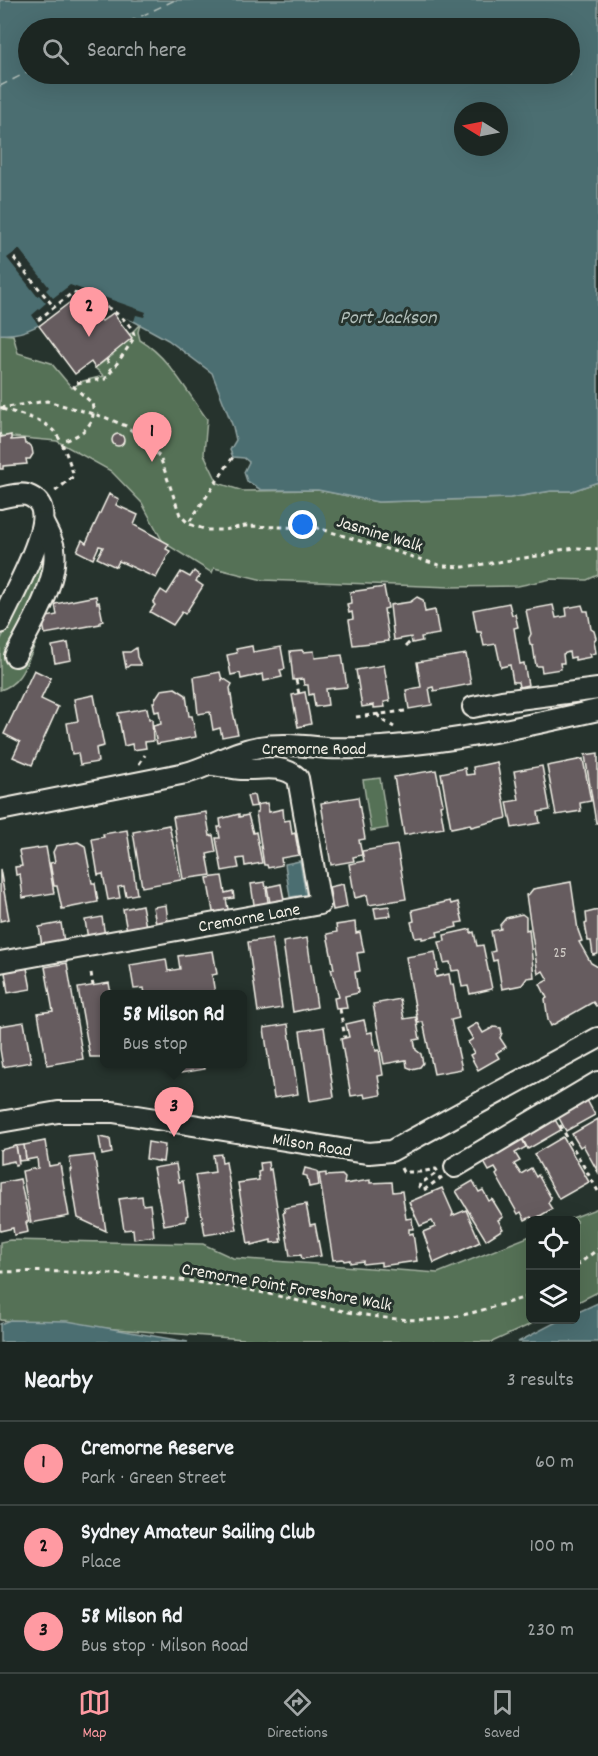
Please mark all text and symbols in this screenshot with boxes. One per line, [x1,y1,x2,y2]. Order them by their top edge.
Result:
search box [18,18,580,84]
icon: search [39,35,72,68]
text: Search here [87,36,186,67]
north arrow [454,102,508,156]
pin: 2 [70,288,109,337]
water label: Port Jackson [340,305,437,333]
pin: 1 [132,412,172,462]
your location [288,510,317,539]
street label: Jasmine Walk [333,510,425,560]
street label: Cremorne Road [262,738,366,763]
street label: Cremorne Lane [197,898,302,941]
house number: 25 [553,943,567,965]
popup [100,990,247,1068]
text: 58 Milson Rd [123,1000,224,1031]
text: Bus stop [123,1031,188,1059]
pin: 3 [154,1088,194,1137]
street label: Milson Road [270,1128,353,1165]
map controls [526,1216,580,1324]
button: locate [526,1216,580,1270]
street label: Cremorne Point Foreshore Walk [179,1258,394,1319]
button: layers [526,1270,580,1324]
text: Nearby [24,1363,92,1400]
text: 3 results [507,1367,574,1395]
text: Cremorne Reserve [81,1434,234,1465]
text: 1 [41,1449,46,1477]
text: 60 m [535,1449,574,1477]
text: Park · Green Street [81,1465,226,1493]
text: Sydney Amateur Sailing Club [81,1518,315,1549]
text: 2 [39,1533,48,1561]
text: 100 m [530,1533,574,1561]
text: Place [81,1549,121,1577]
text: 58 Milson Rd [81,1602,183,1633]
text: 3 [39,1617,48,1645]
text: 230 m [527,1617,574,1645]
text: Bus stop · Milson Road [81,1633,248,1661]
tab: Map [78,1686,111,1745]
tab: Directions [267,1686,328,1745]
tab: Saved [484,1686,520,1745]

